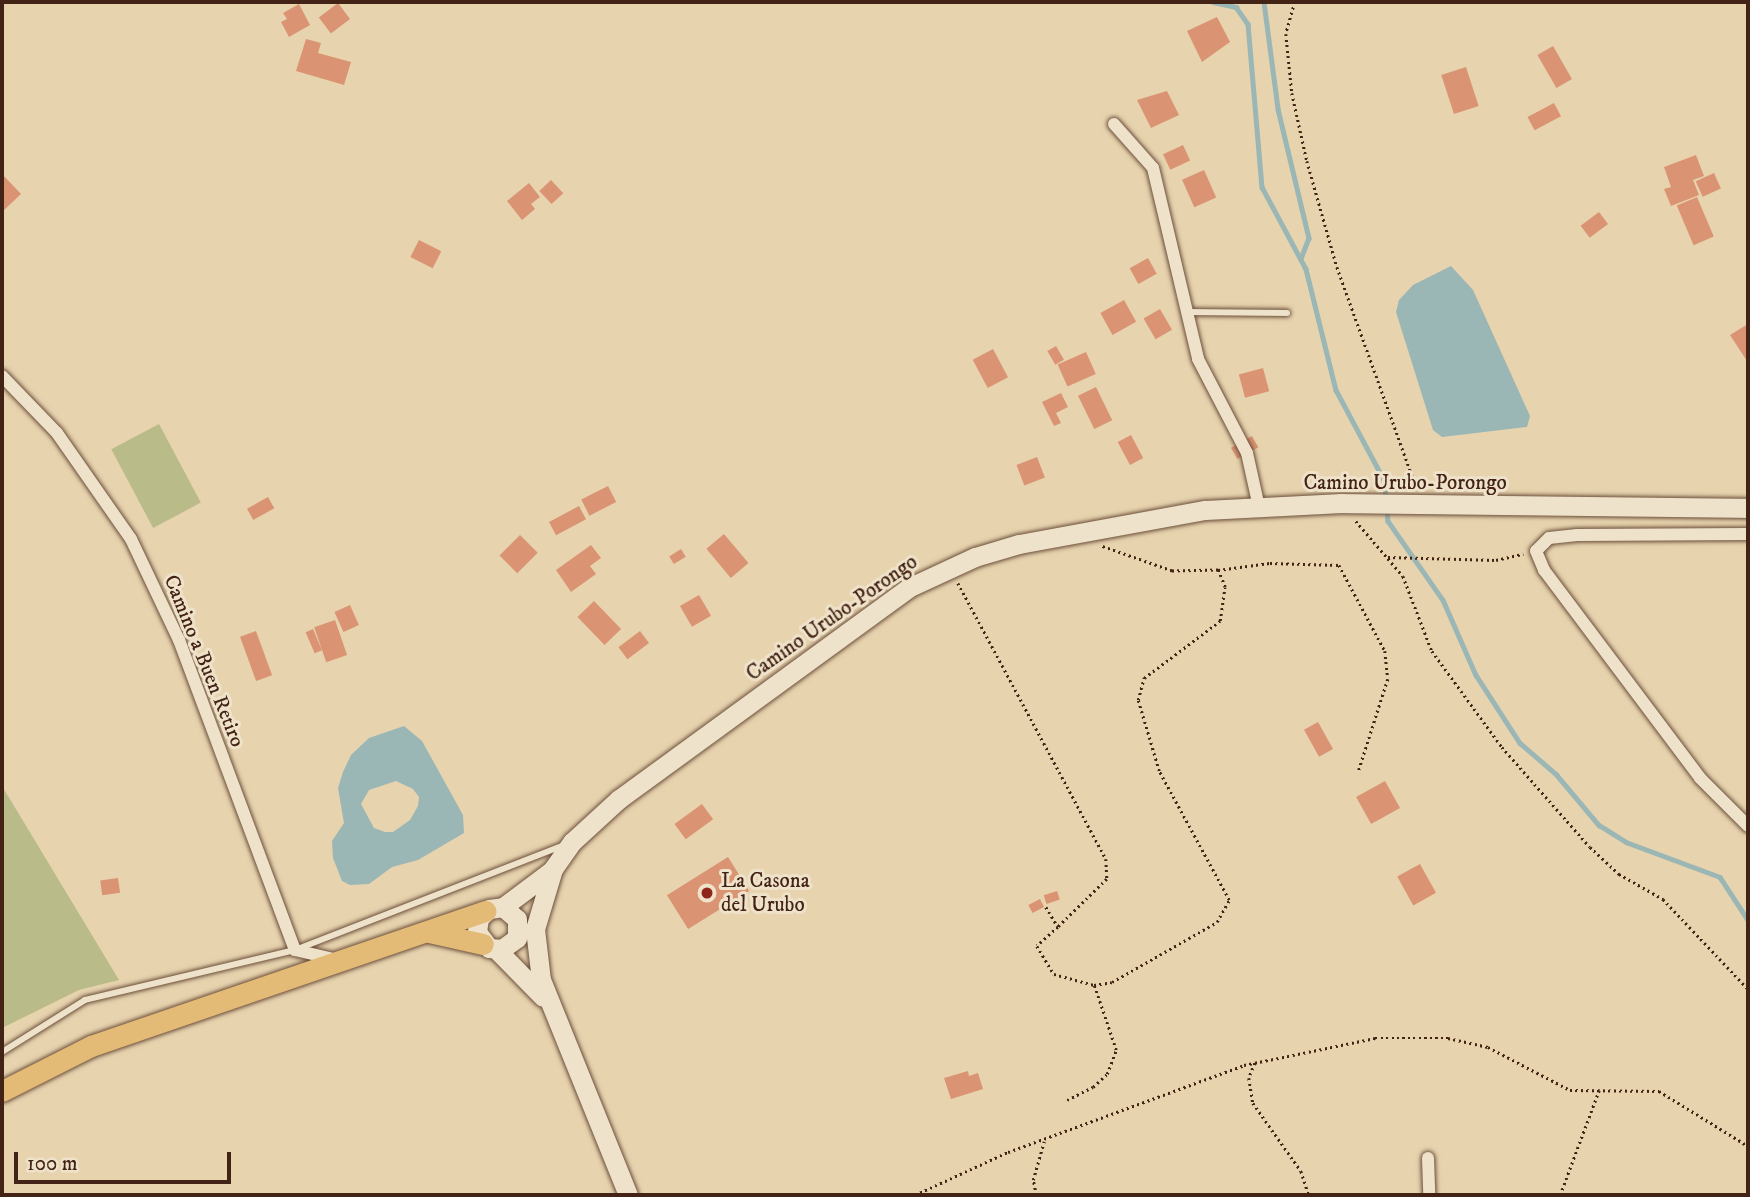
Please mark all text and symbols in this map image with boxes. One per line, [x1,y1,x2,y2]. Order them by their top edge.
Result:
street label: Camino Urubo-Porongo [1303,470,1507,496]
street label: Camino Urubo-Porongo [742,549,922,687]
street label: Camino a Buen Retiro [158,571,250,751]
place label: La Casona del Urubo [721,868,810,918]
marker: La Casona del Urubo [699,885,715,901]
scale bar [18,1138,234,1182]
text: 100 m [27,1151,78,1177]

